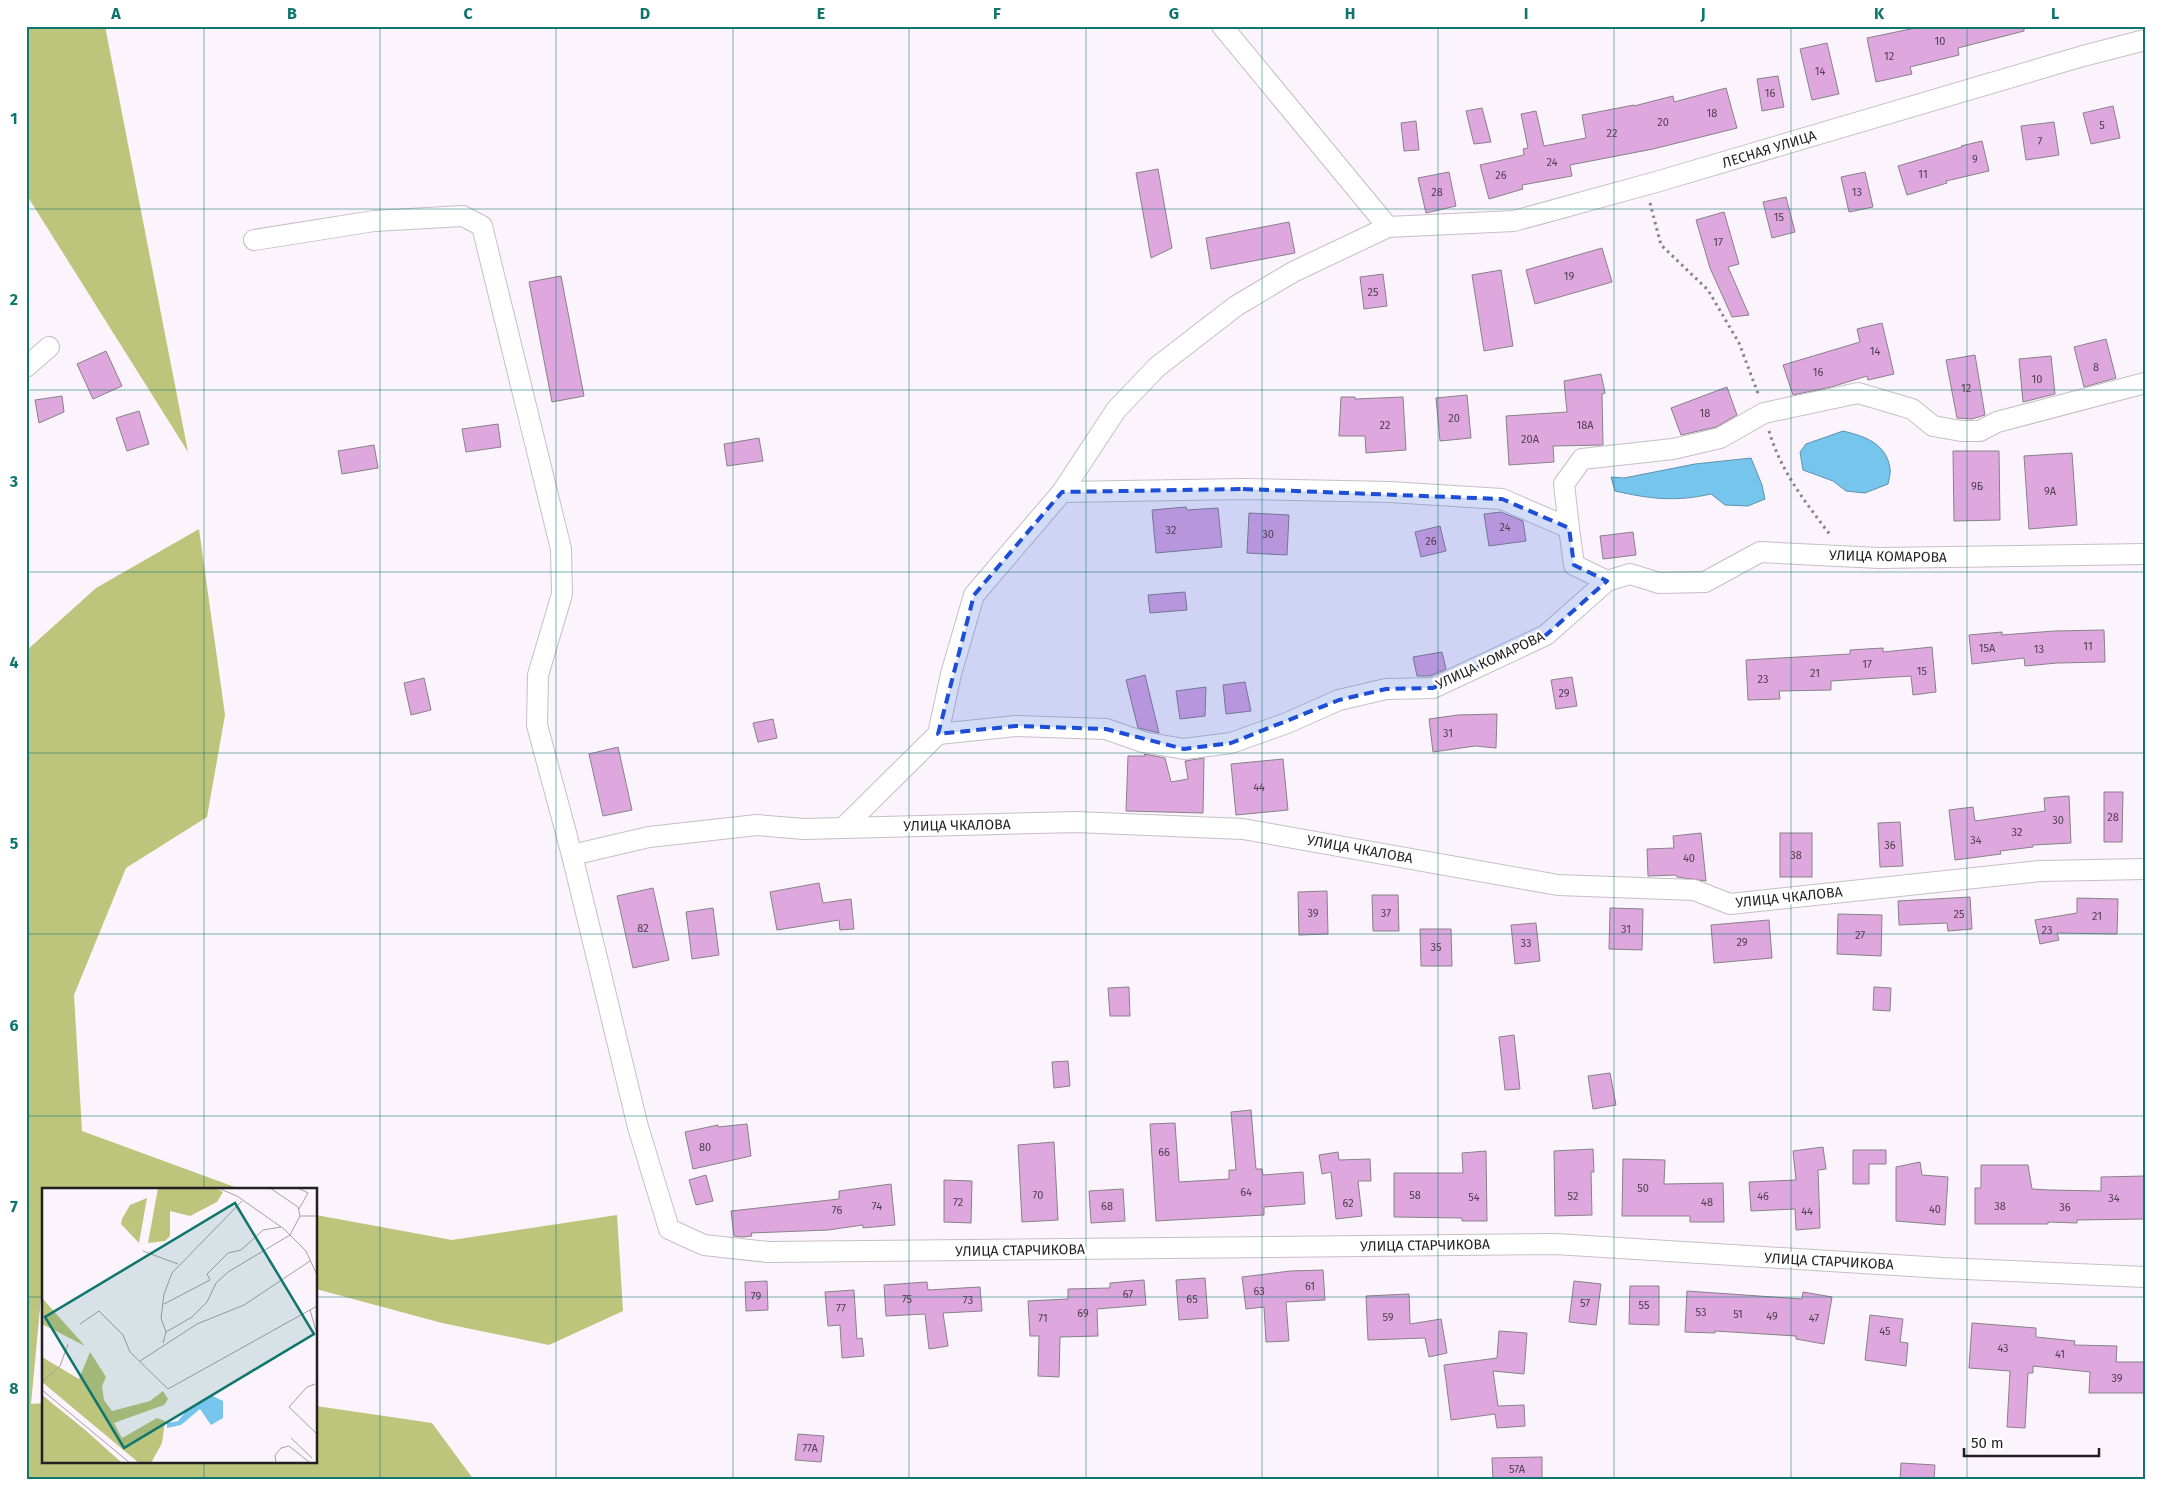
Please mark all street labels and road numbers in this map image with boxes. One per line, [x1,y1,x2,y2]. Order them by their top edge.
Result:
street label: ЛЕСНАЯ УЛИЦА [1720,127,1818,172]
street label: УЛИЦА КОМАРОВА [1829,547,1947,566]
street label: УЛИЦА КОМАРОВА [1433,628,1547,693]
street label: УЛИЦА ЧКАЛОВА [903,816,1011,835]
street label: УЛИЦА ЧКАЛОВА [1306,832,1414,867]
street label: УЛИЦА ЧКАЛОВА [1735,883,1843,912]
street label: УЛИЦА СТАРЧИКОВА [1360,1236,1490,1255]
street label: УЛИЦА СТАРЧИКОВА [955,1241,1085,1260]
street label: УЛИЦА СТАРЧИКОВА [1764,1250,1894,1273]

